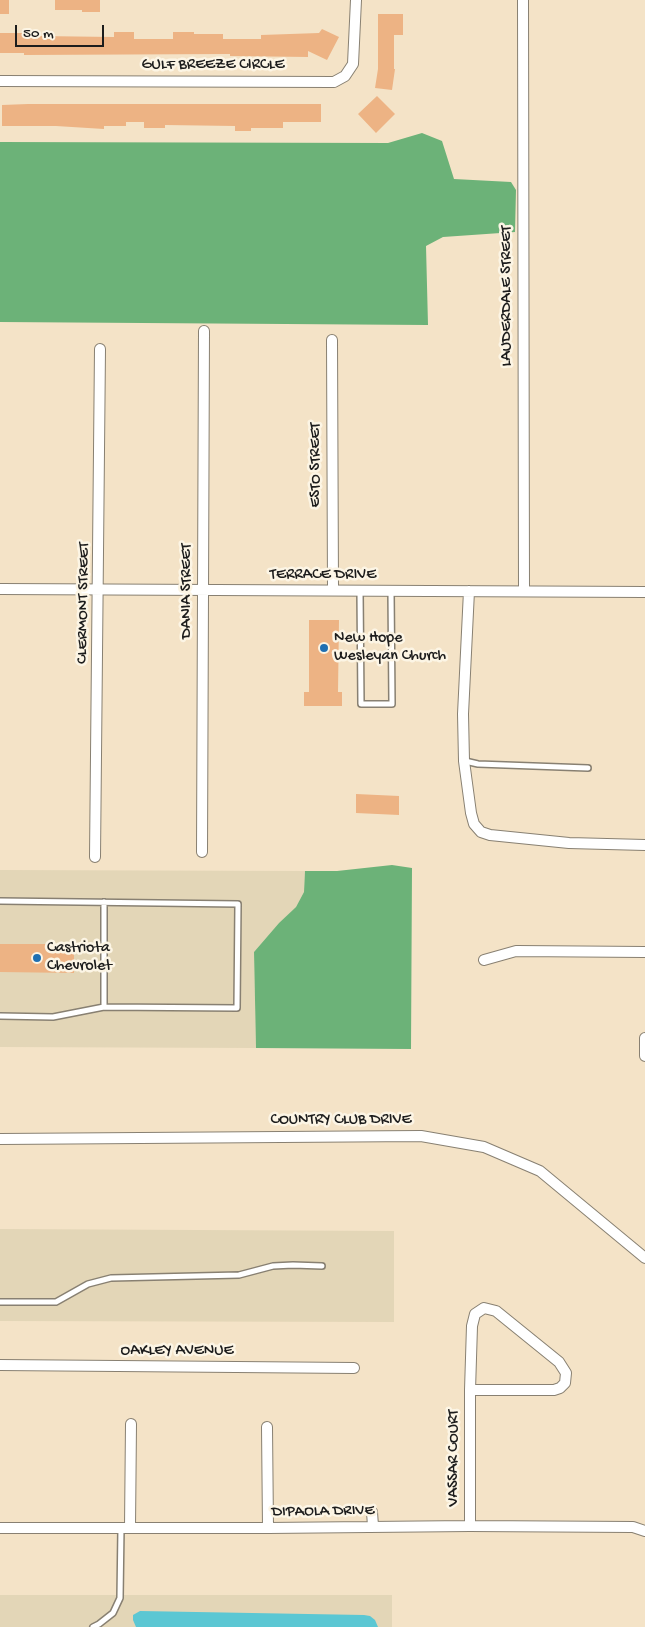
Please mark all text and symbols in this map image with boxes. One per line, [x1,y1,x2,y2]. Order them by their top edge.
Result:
scale bar [18,15,106,47]
text: 50 m [23,25,54,43]
street label: GULF BREEZE CIRCLE [141,56,285,76]
street label: LAUDERDALE STREET [498,226,518,366]
street label: ESTO STREET [307,422,327,508]
street label: CLERMONT STREET [73,542,95,664]
street label: DANIA STREET [178,543,198,639]
street label: TERRACE DRIVE [270,566,376,586]
place label: New Hope Wesleyan Church [334,629,446,667]
marker: New Hope Wesleyan Church [318,642,330,654]
place label: Castriota Chevrolet [47,939,112,977]
marker: Castriota Chevrolet [31,952,43,964]
street label: COUNTRY CLUB DRIVE [271,1111,411,1131]
street label: OAKLEY AVENUE [121,1342,233,1362]
street label: VASSAR COURT [445,1410,465,1506]
street label: DIPAOLA DRIVE [271,1502,375,1522]

